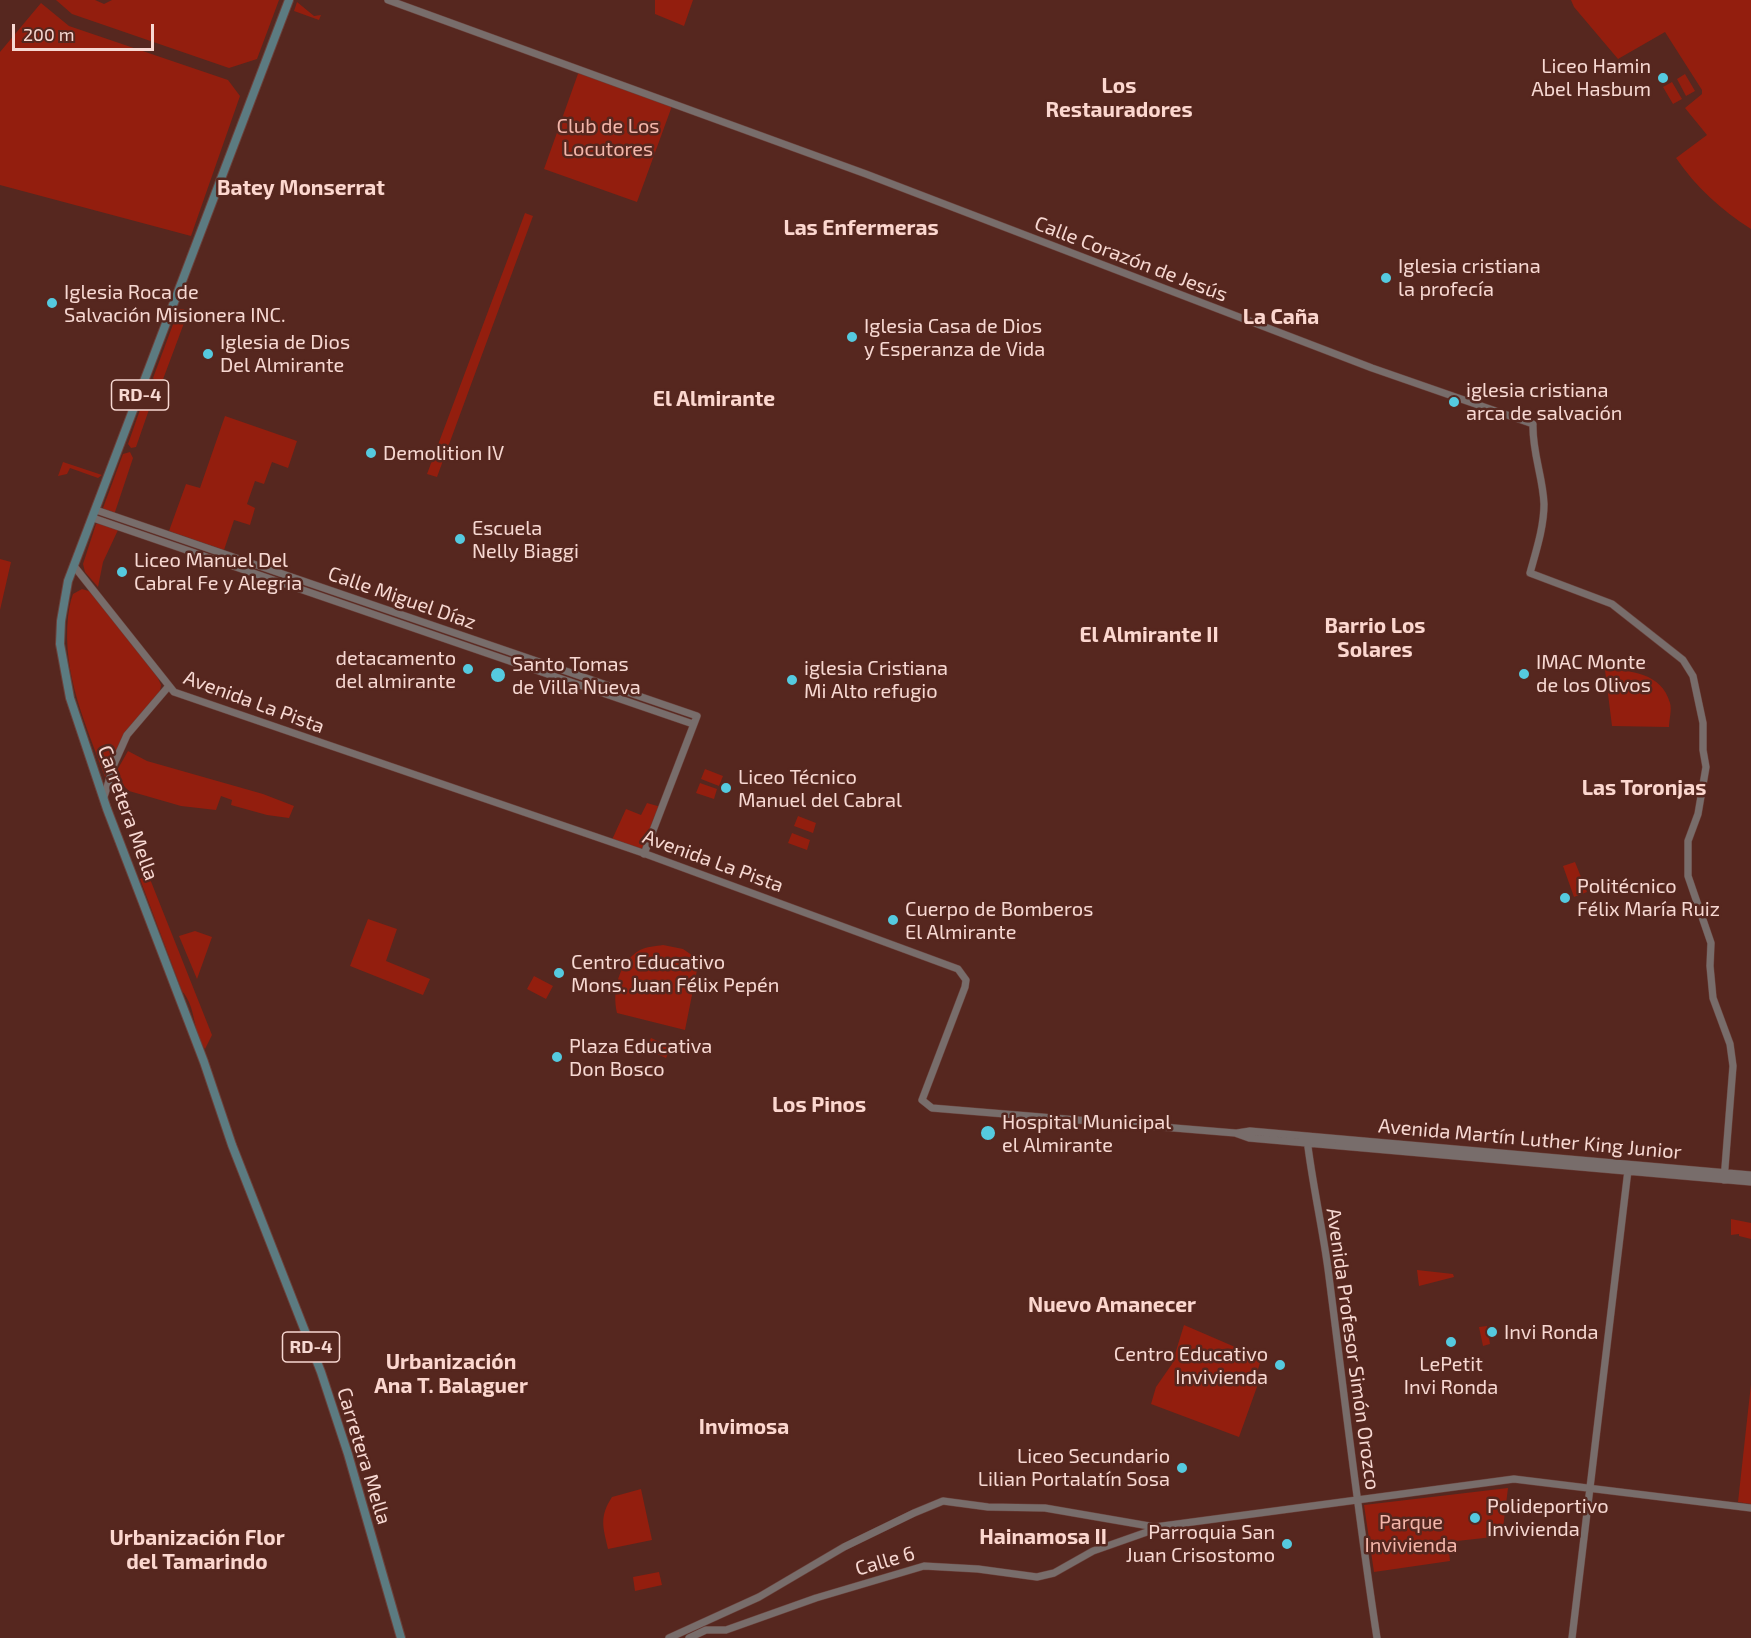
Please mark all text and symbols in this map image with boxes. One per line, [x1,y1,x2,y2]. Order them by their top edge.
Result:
scale bar [15,12,158,50]
text: 200 m [23,23,75,45]
place label: Liceo Hamin Abel Hasbum [1531,54,1651,101]
marker: Liceo Hamin Abel Hasbum [1656,71,1670,85]
district label: Los Restauradores [1045,73,1193,123]
park label: Club de Los Locutores [556,114,660,161]
district label: Batey Monserrat [217,175,385,201]
street label: Calle Corazón de Jesús [1031,211,1231,307]
district label: Las Enfermeras [783,215,939,241]
place label: Iglesia cristiana la profecía [1398,254,1541,301]
marker: Iglesia cristiana la profecía [1379,271,1393,285]
place label: Iglesia Roca de Salvación Misionera INC. [64,280,285,327]
marker: Iglesia Roca de Salvación Misionera INC. [45,296,59,310]
district label: La Caña [1243,304,1319,330]
place label: Iglesia Casa de Dios y Esperanza de Vida [864,314,1045,361]
place label: Iglesia de Dios Del Almirante [220,330,350,377]
marker: Iglesia Casa de Dios y Esperanza de Vida [845,330,859,344]
marker: Iglesia de Dios Del Almirante [201,347,215,361]
place label: iglesia cristiana arca de salvación [1466,378,1622,425]
road number: RD-4 [112,380,168,410]
district label: El Almirante [653,386,775,412]
marker: iglesia cristiana arca de salvación [1447,395,1461,409]
place label: Demolition IV [383,441,504,465]
marker: Demolition IV [364,446,378,460]
place label: Escuela Nelly Biaggi [472,516,579,563]
marker: Escuela Nelly Biaggi [453,532,467,546]
place label: Liceo Manuel Del Cabral Fe y Alegria [134,548,302,595]
street label: Calle Miguel Díaz [325,561,479,635]
marker: Liceo Manuel Del Cabral Fe y Alegria [115,565,129,579]
district label: Barrio Los Solares [1325,613,1425,663]
district label: El Almirante II [1079,622,1219,648]
place label: detacamento del almirante [335,646,456,693]
place label: IMAC Monte de los Olivos [1536,650,1651,697]
place label: Santo Tomas de Villa Nueva [512,652,641,699]
place label: iglesia Cristiana Mi Alto refugio [804,656,948,703]
marker: detacamento del almirante [461,662,475,676]
street label: Avenida La Pista [180,665,328,739]
marker: Santo Tomas de Villa Nueva [489,666,507,684]
marker: IMAC Monte de los Olivos [1517,667,1531,681]
marker: iglesia Cristiana Mi Alto refugio [785,673,799,687]
street label: Carretera Mella [92,742,164,884]
place label: Liceo Técnico Manuel del Cabral [738,765,902,812]
district label: Las Toronjas [1582,775,1706,801]
marker: Liceo Técnico Manuel del Cabral [719,781,733,795]
street label: Avenida La Pista [639,824,787,898]
place label: Politécnico Félix María Ruiz [1577,874,1720,921]
marker: Politécnico Félix María Ruiz [1558,891,1572,905]
place label: Cuerpo de Bomberos El Almirante [905,897,1093,944]
marker: Cuerpo de Bomberos El Almirante [886,913,900,927]
place label: Centro Educativo Mons. Juan Félix Pepén [571,950,779,997]
marker: Centro Educativo Mons. Juan Félix Pepén [552,966,566,980]
place label: Plaza Educativa Don Bosco [569,1034,712,1081]
marker: Plaza Educativa Don Bosco [550,1050,564,1064]
district label: Los Pinos [772,1092,866,1118]
place label: Hospital Municipal el Almirante [1002,1110,1171,1157]
street label: Avenida Martín Luther King Junior [1377,1114,1683,1164]
marker: Hospital Municipal el Almirante [979,1124,997,1142]
street label: Avenida Profesor Simón Orozco [1321,1206,1385,1492]
district label: Nuevo Amanecer [1028,1292,1196,1318]
place label: Invi Ronda [1504,1320,1599,1344]
marker: Invi Ronda [1485,1325,1499,1339]
road number: RD-4 [282,1332,340,1362]
marker: LePetit Invi Ronda [1444,1335,1458,1349]
place label: Centro Educativo Invivienda [1114,1342,1268,1389]
district label: Urbanización Ana T. Balaguer [374,1349,528,1399]
place label: LePetit Invi Ronda [1404,1352,1498,1399]
marker: Centro Educativo Invivienda [1273,1358,1287,1372]
street label: Carretera Mella [332,1385,396,1527]
district label: Invimosa [699,1414,789,1440]
place label: Liceo Secundario Lilian Portalatín Sosa [978,1444,1170,1491]
marker: Liceo Secundario Lilian Portalatín Sosa [1175,1461,1189,1475]
place label: Polideportivo Invivienda [1487,1494,1609,1541]
park label: Parque Invivienda [1365,1510,1457,1557]
marker: Polideportivo Invivienda [1468,1511,1482,1525]
place label: Parroquia San Juan Crisostomo [1126,1520,1275,1567]
district label: Hainamosa II [979,1524,1107,1550]
district label: Urbanización Flor del Tamarindo [109,1525,285,1575]
marker: Parroquia San Juan Crisostomo [1280,1537,1294,1551]
street label: Calle 6 [852,1541,918,1581]

